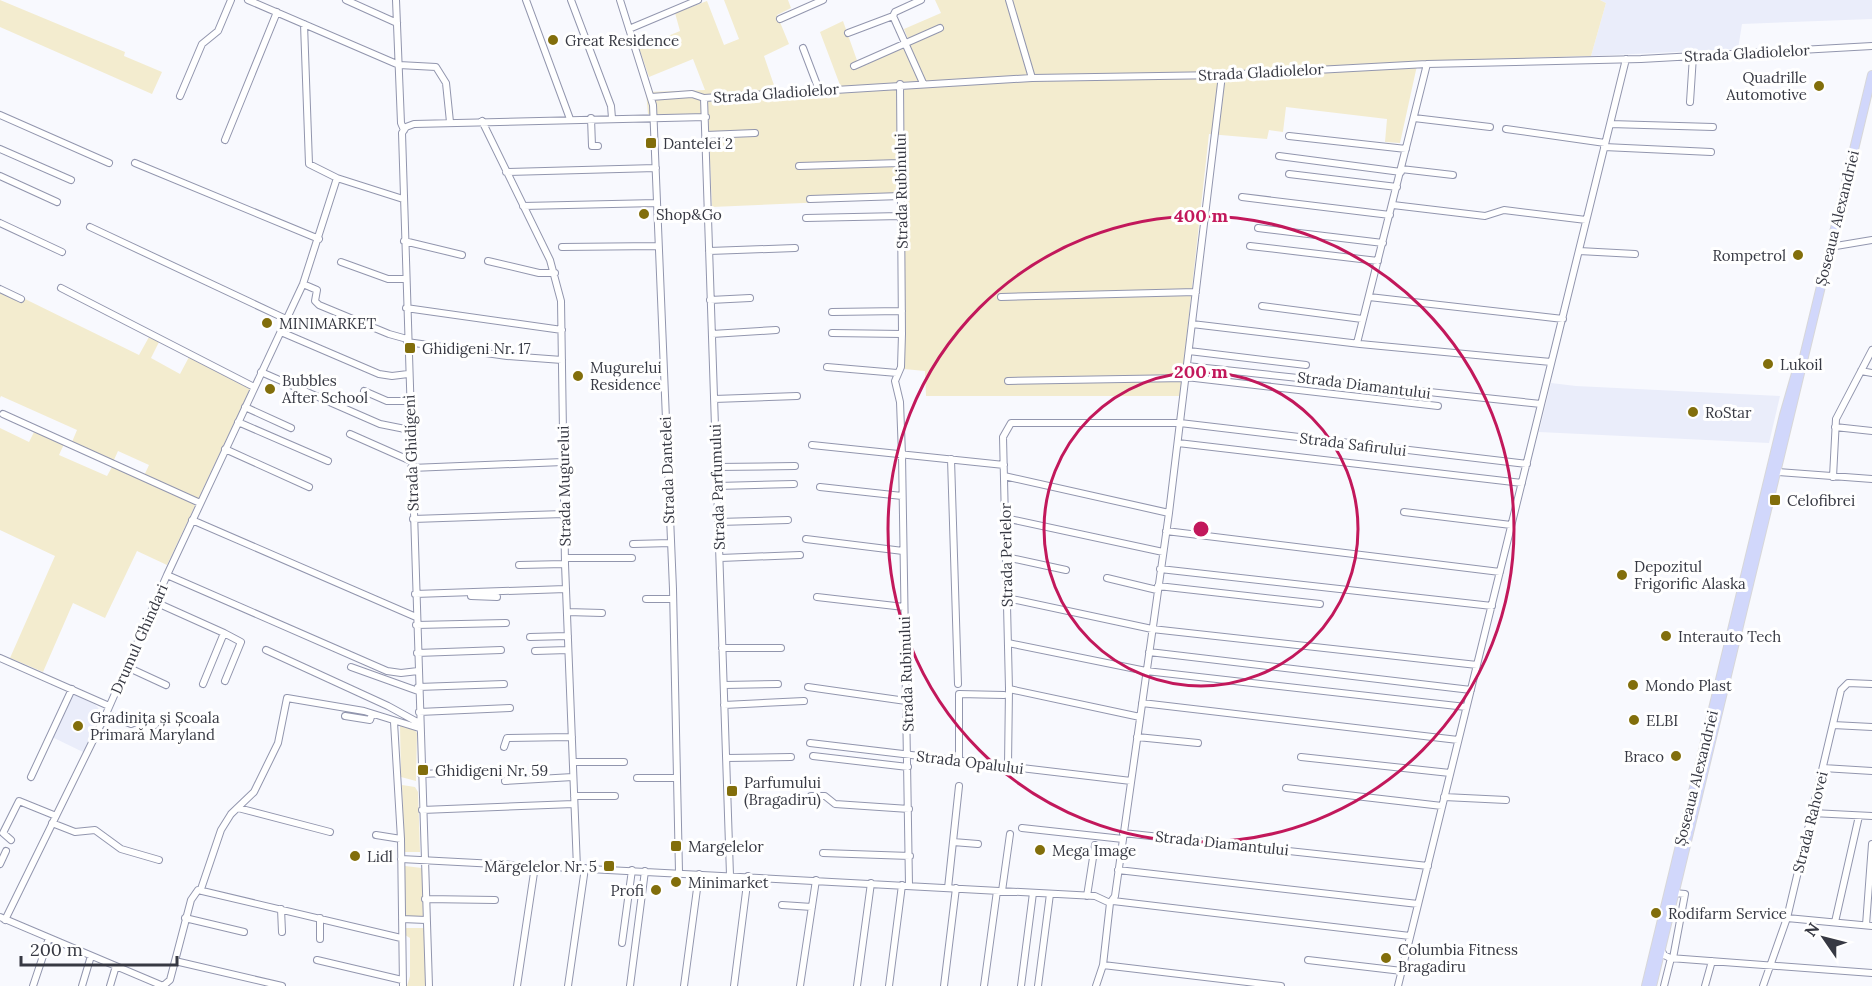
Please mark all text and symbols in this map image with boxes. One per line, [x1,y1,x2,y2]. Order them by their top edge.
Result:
place label: Great Residence [565,31,679,50]
marker: Great Residence [546,33,560,47]
street label: Strada Gladiolelor [1684,40,1811,66]
street label: Strada Gladiolelor [1198,59,1325,85]
place label: Quadrille Automotive [1725,68,1807,104]
street label: Strada Gladiolelor [713,79,840,107]
marker: Quadrille Automotive [1812,79,1826,93]
street label: Strada Rubinului [890,133,912,249]
place label: Dantelei 2 [663,134,733,153]
marker: Dantelei 2 [644,136,658,150]
street label: Șoseaua Alexandriei [1811,148,1863,288]
text: 400 m [1174,204,1228,227]
place label: Shop&Go [656,205,722,224]
marker: Shop&Go [637,207,651,221]
place label: Rompetrol [1712,246,1786,265]
marker: Rompetrol [1791,248,1805,262]
place label: MINIMARKET [279,314,376,333]
marker: MINIMARKET [260,316,274,330]
place label: Ghidigeni Nr. 17 [422,339,531,358]
marker: Ghidigeni Nr. 17 [403,341,417,355]
place label: Lukoil [1780,355,1823,374]
marker: Lukoil [1761,357,1775,371]
place label: Mugurelui Residence [590,358,662,394]
text: 200 m [1174,360,1228,383]
street label: Strada Diamantului [1296,367,1432,403]
marker: Mugurelui Residence [571,369,585,383]
place label: Bubbles After School [281,371,368,407]
marker: Bubbles After School [263,382,277,396]
street label: Strada Ghidigeni [399,394,423,512]
place label: RoStar [1705,403,1752,422]
marker: RoStar [1686,405,1700,419]
street label: Strada Dantelei [656,416,678,524]
street label: Strada Parfumului [705,424,729,550]
street label: Strada Mugurelui [553,425,575,547]
street label: Strada Safirului [1299,428,1407,460]
place label: Celofibrei [1787,491,1855,510]
marker: Celofibrei [1768,493,1782,507]
street label: Strada Perlelor [996,502,1016,607]
centre of rings [1191,519,1211,539]
place label: Depozitul Frigorific Alaska [1634,557,1746,593]
marker: Depozitul Frigorific Alaska [1615,568,1629,582]
street label: Drumul Ghindari [106,581,172,697]
street label: Strada Rubinului [894,616,918,732]
place label: Interauto Tech [1678,627,1781,646]
marker: Interauto Tech [1659,629,1673,643]
place label: Mondo Plast [1645,676,1732,695]
marker: Mondo Plast [1626,678,1640,692]
place label: Gradinița și Școala Primară Maryland [90,708,220,744]
street label: Șoseaua Alexandriei [1670,708,1722,848]
place label: ELBI [1646,711,1678,730]
marker: ELBI [1627,713,1641,727]
marker: Gradinița și Școala Primară Maryland [71,719,85,733]
street label: Strada Opalului [915,746,1025,778]
place label: Braco [1624,747,1664,766]
marker: Braco [1669,749,1683,763]
place label: Ghidigeni Nr. 59 [435,761,548,780]
marker: Ghidigeni Nr. 59 [416,763,430,777]
street label: Strada Rahovei [1788,769,1832,875]
place label: Parfumului (Bragadiru) [744,773,821,810]
marker: Parfumului (Bragadiru) [725,784,739,798]
street label: Strada Diamantului [1154,827,1290,859]
place label: Margelelor [688,837,764,856]
marker: Margelelor [669,839,683,853]
place label: Mega Image [1052,841,1136,860]
marker: Mega Image [1033,843,1047,857]
place label: Lidl [367,847,393,866]
marker: Lidl [348,849,362,863]
place label: Mărgelelor Nr. 5 [484,857,597,876]
marker: Mărgelelor Nr. 5 [602,859,616,873]
place label: Minimarket [688,873,769,892]
marker: Minimarket [669,875,683,889]
place label: Profi [610,881,644,900]
marker: Profi [649,883,663,897]
place label: Rodifarm Service [1668,904,1787,923]
marker: Rodifarm Service [1649,906,1663,920]
north arrow [1794,908,1854,968]
text: N [1800,919,1823,940]
scale bar [21,929,177,967]
text: 200 m [30,938,83,961]
place label: Columbia Fitness Bragadiru [1398,940,1518,976]
marker: Columbia Fitness Bragadiru [1379,951,1393,965]

